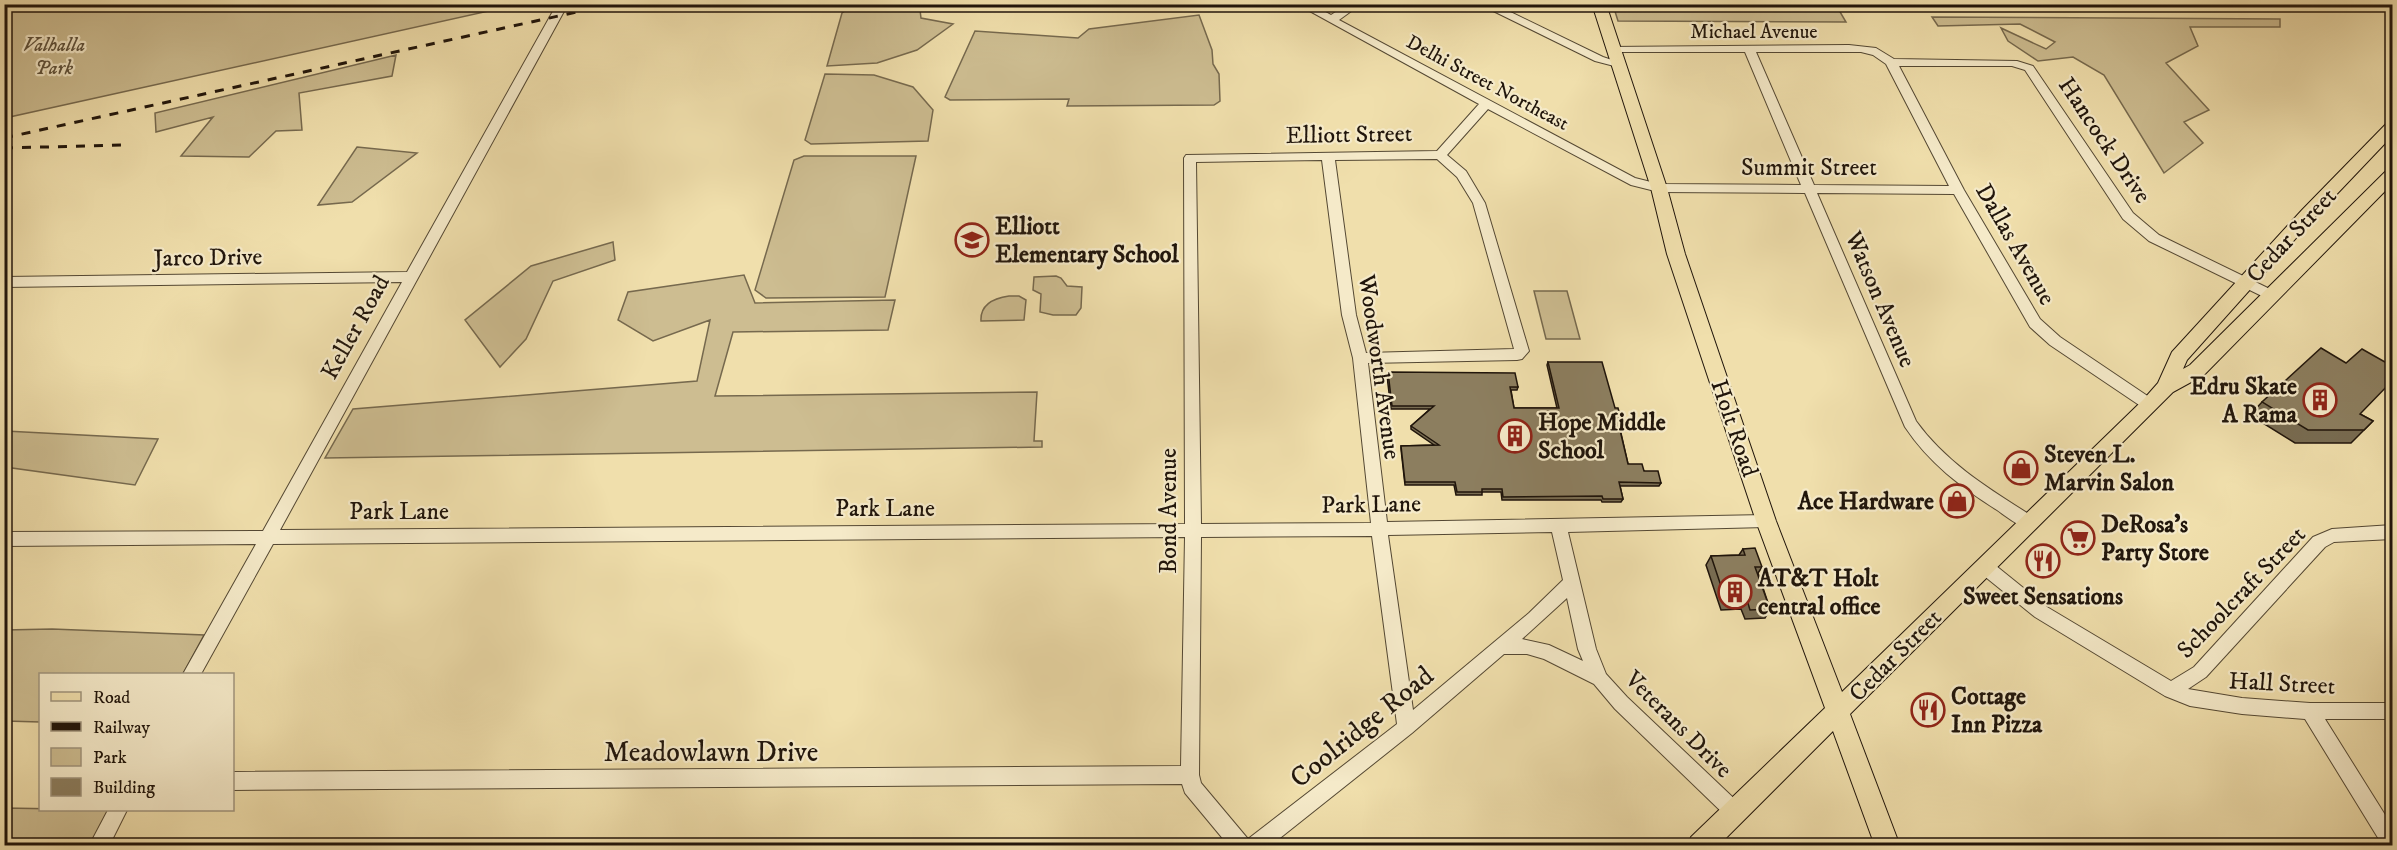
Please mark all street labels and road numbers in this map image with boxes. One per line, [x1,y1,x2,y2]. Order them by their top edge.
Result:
street label: Michael Avenue [1690,20,1818,45]
street label: Delhi Street Northeast [1402,30,1573,137]
street label: Hancock Drive [2051,72,2157,209]
street label: Elliott Street [1285,119,1413,151]
street label: Summit Street [1741,153,1877,183]
street label: Dallas Avenue [1968,179,2062,311]
street label: Cedar Street [2240,182,2343,289]
street label: Watson Avenue [1838,226,1922,372]
street label: Jarco Drive [151,242,263,274]
street label: Keller Road [315,270,397,385]
street label: Woodworth Avenue [1351,272,1407,462]
street label: Holt Road [1703,376,1765,481]
street label: Bond Avenue [1154,448,1184,574]
street label: Park Lane [1321,489,1421,521]
street label: Park Lane [835,494,935,524]
street label: Park Lane [349,497,449,527]
street label: Schoolcraft Street [2171,520,2313,665]
street label: Cedar Street [1843,603,1949,708]
street label: Coolridge Road [1283,658,1441,796]
street label: Veterans Drive [1618,664,1738,785]
street label: Hall Street [2228,666,2336,702]
street label: Meadowlawn Drive [604,735,818,770]

